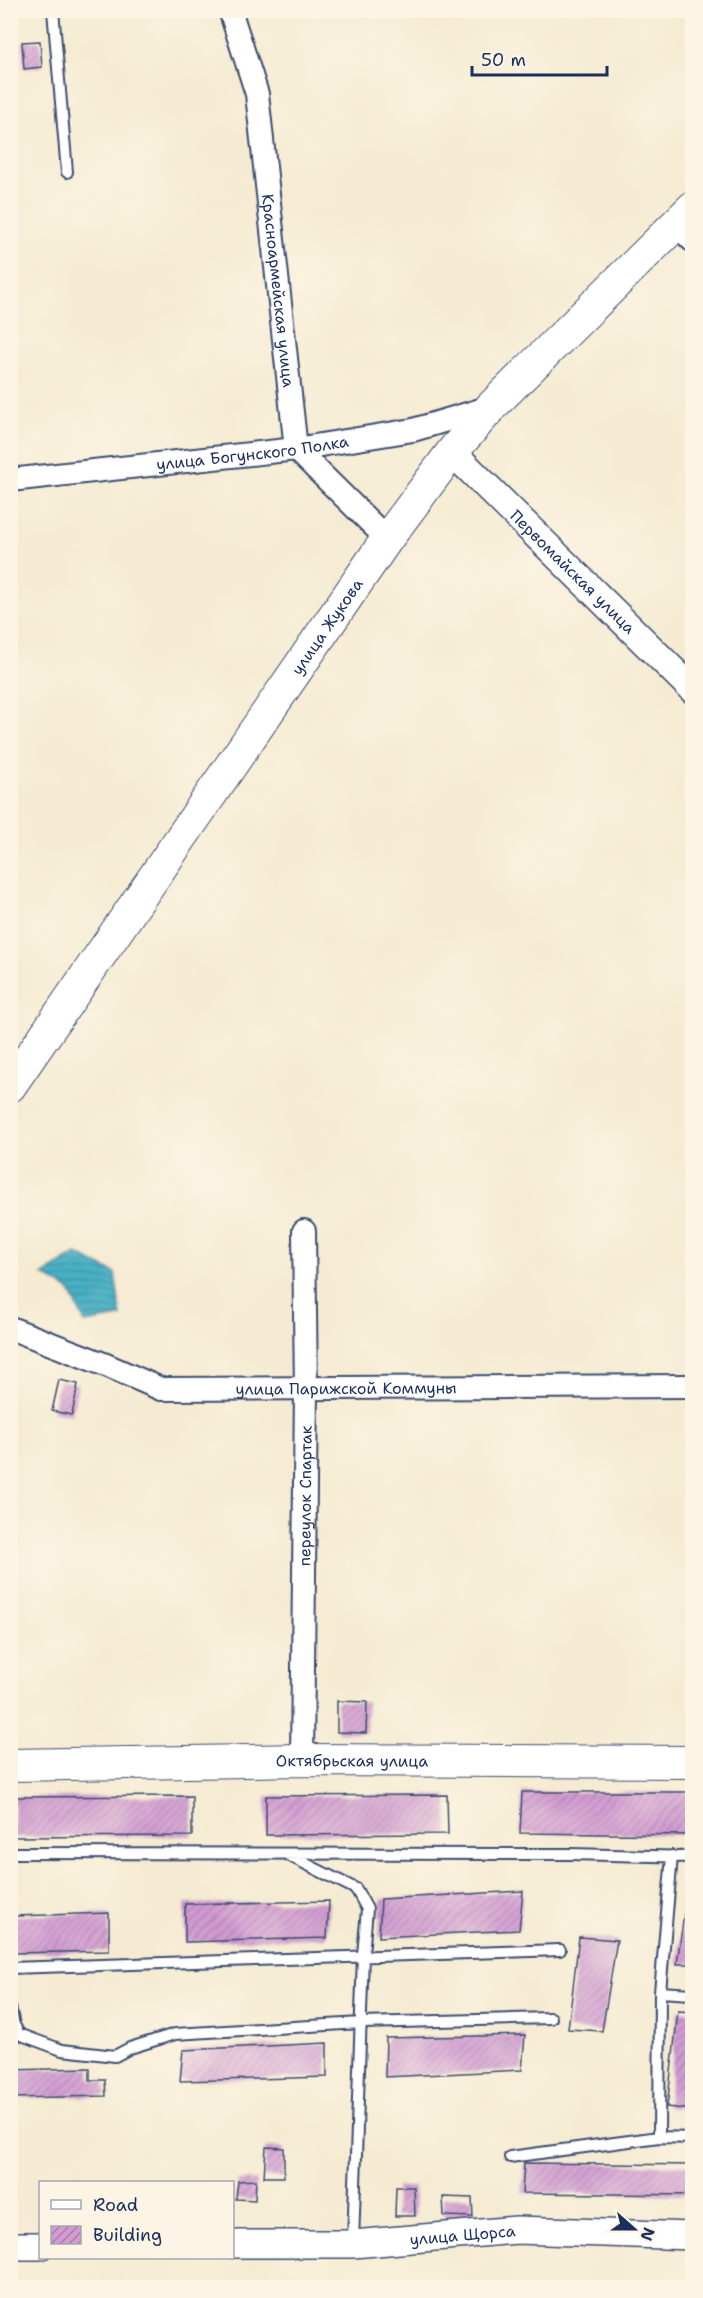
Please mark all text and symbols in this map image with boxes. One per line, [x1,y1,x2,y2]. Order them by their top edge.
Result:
scale bar [472,39,607,77]
text: 50 m [481,48,526,72]
street label: Красноармейская улица [258,193,300,389]
street label: улица Богунского Полка [155,430,350,475]
street label: Первомайская улица [506,505,640,638]
street label: улица Жукова [286,574,367,679]
street label: улица Парижской Коммуны [235,1377,457,1399]
street label: переулок Спартак [294,1425,316,1566]
street label: Октябрьская улица [276,1749,428,1771]
legend [39,2181,234,2259]
text: Road [93,2193,138,2217]
north arrow [604,2199,664,2259]
street label: улица Щорса [409,2220,516,2250]
text: Building [93,2223,162,2247]
text: N [635,2225,660,2244]

